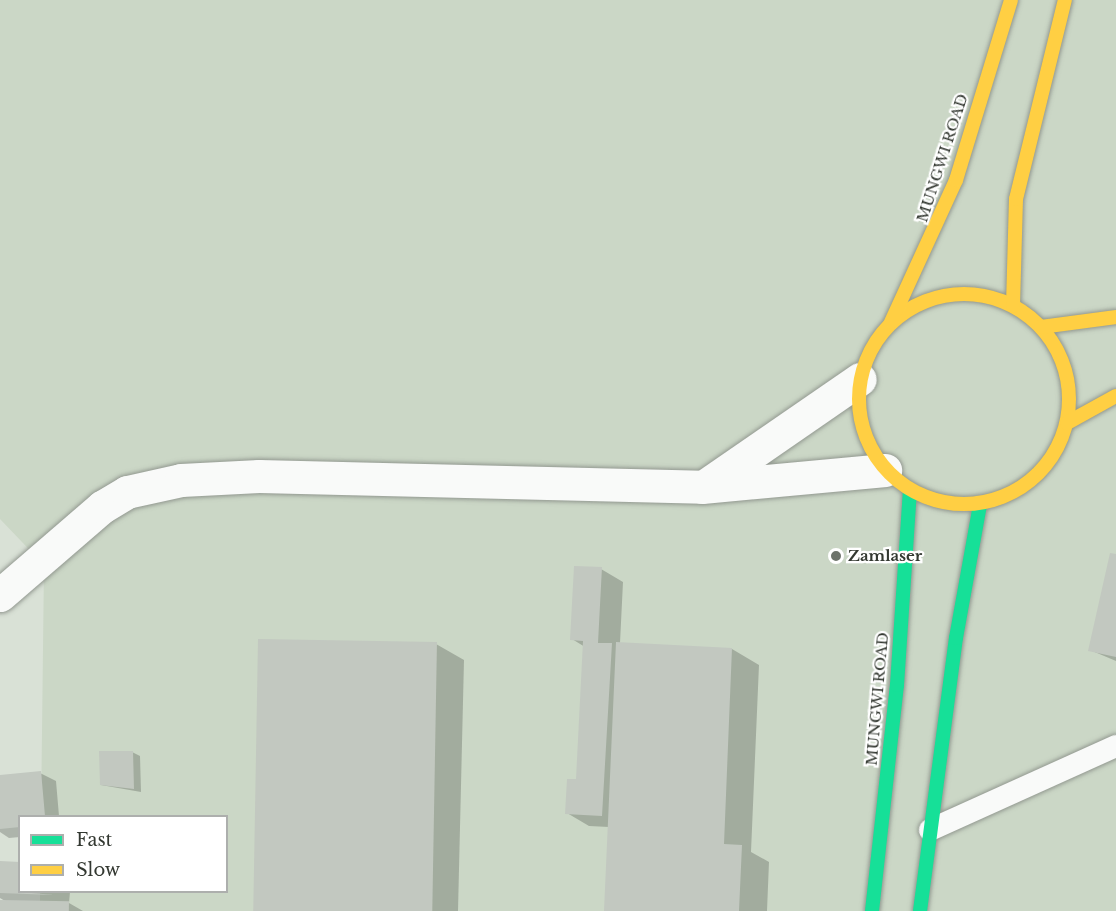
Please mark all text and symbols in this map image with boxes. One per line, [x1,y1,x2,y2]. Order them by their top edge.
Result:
street label: MUNGWI ROAD [913,92,971,224]
place label: Zamlaser [848,547,922,565]
marker: Zamlaser [829,549,843,563]
street label: MUNGWI ROAD [862,632,892,766]
legend [18,815,228,893]
text: Fast [76,829,112,851]
text: Slow [76,859,120,881]

